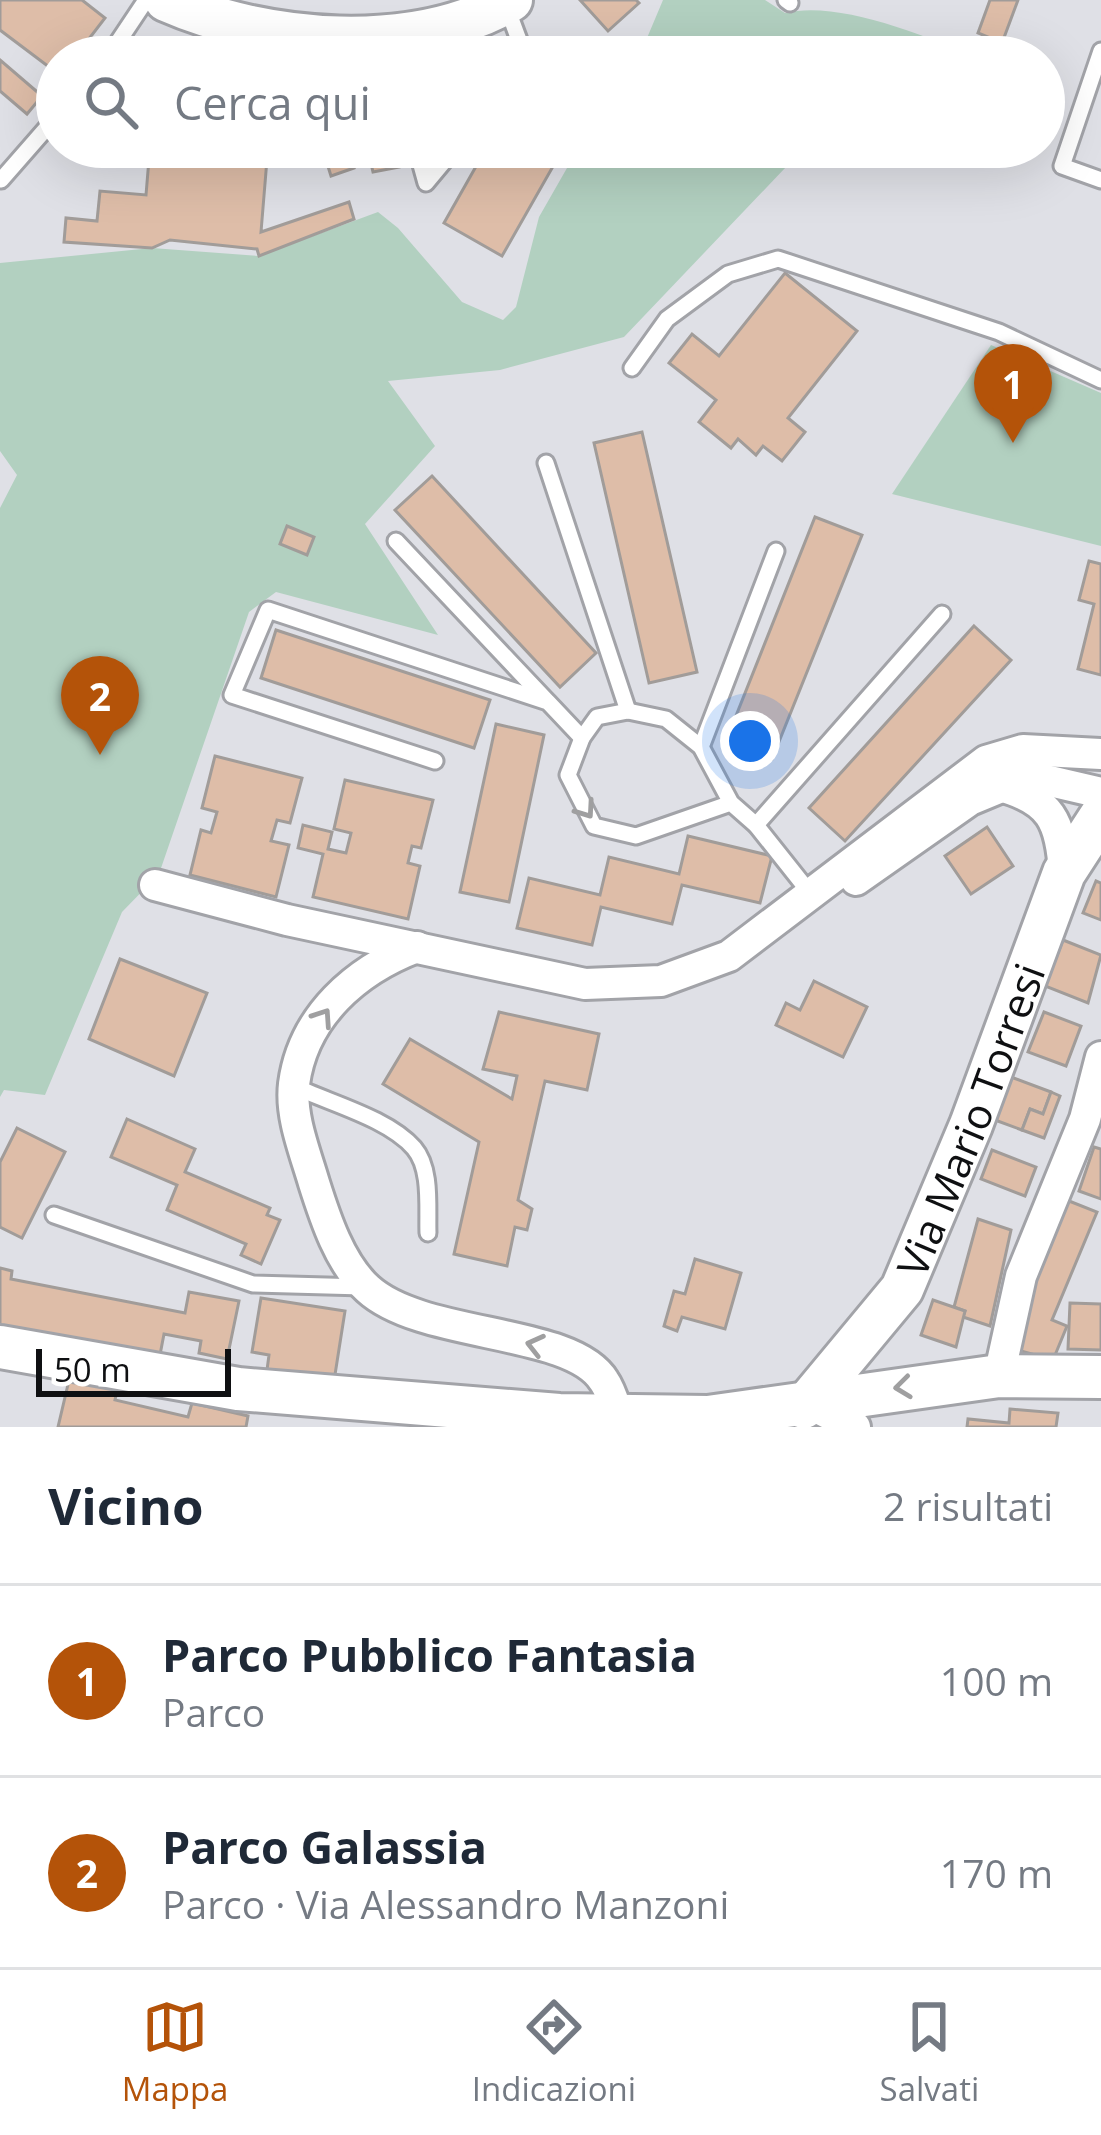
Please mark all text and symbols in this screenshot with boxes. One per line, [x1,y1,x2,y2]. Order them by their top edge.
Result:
search box [36,36,1065,168]
icon: search [78,69,144,135]
text: Cerca qui [174,72,371,133]
pin: 1 [974,344,1052,443]
pin: 2 [61,656,139,755]
your location [720,711,780,771]
one-way arrow [572,797,593,819]
street label: Via Mario Torresi [882,955,1057,1285]
one-way arrow [309,1008,331,1030]
one-way arrow [526,1334,546,1359]
scale bar [36,1343,231,1396]
text: 50 m [54,1347,131,1392]
one-way arrow [893,1373,913,1399]
text: Vicino [48,1470,204,1540]
text: 2 risultati [883,1479,1053,1532]
text: Parco Pubblico Fantasia [162,1624,697,1685]
text: 1 [76,1654,98,1707]
text: 100 m [940,1654,1053,1707]
text: Parco [162,1685,265,1738]
text: Parco Galassia [162,1816,487,1877]
text: 2 [76,1846,98,1899]
text: 170 m [940,1846,1053,1899]
text: Parco · Via Alessandro Manzoni [162,1877,729,1930]
tab: Mappa [122,1994,228,2111]
tab: Indicazioni [472,1994,636,2111]
tab: Salvati [880,1994,979,2111]

